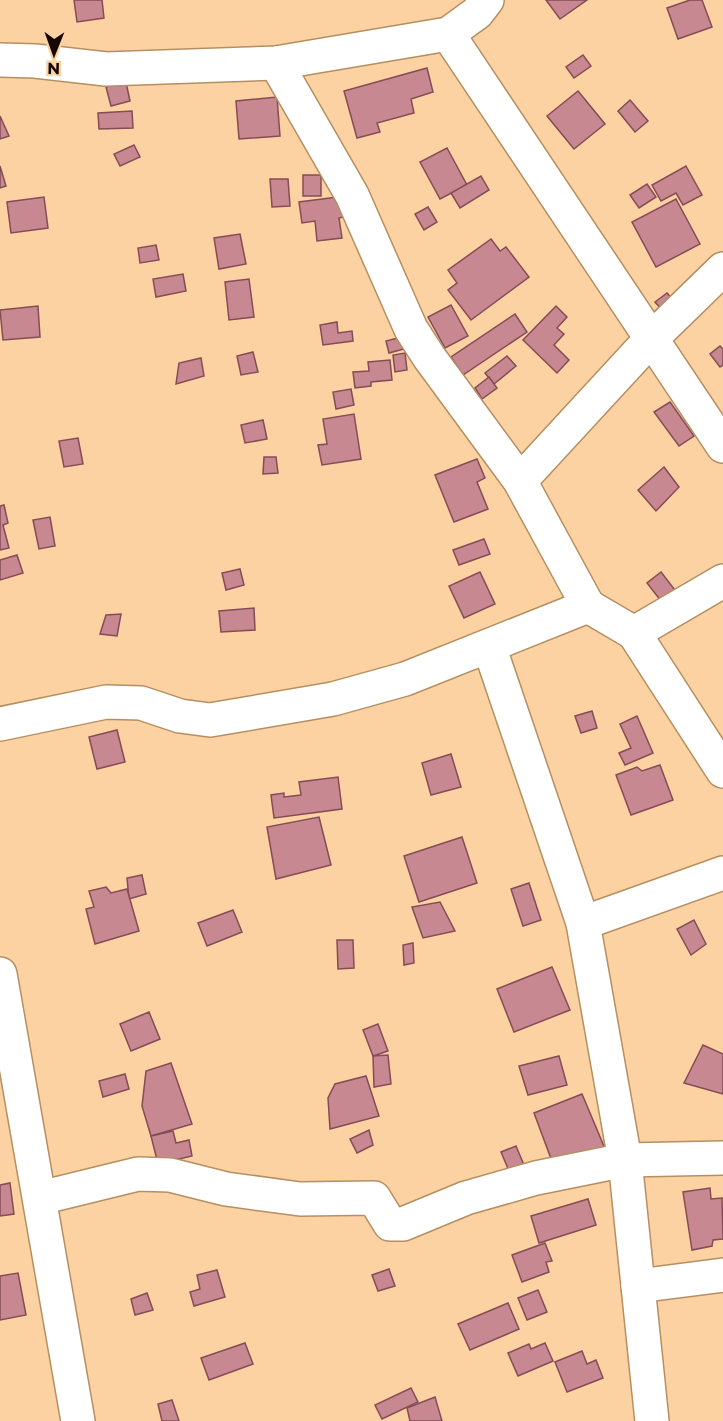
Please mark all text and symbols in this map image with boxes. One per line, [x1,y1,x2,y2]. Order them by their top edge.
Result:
north arrow [24,24,84,84]
text: N [47,59,60,78]

